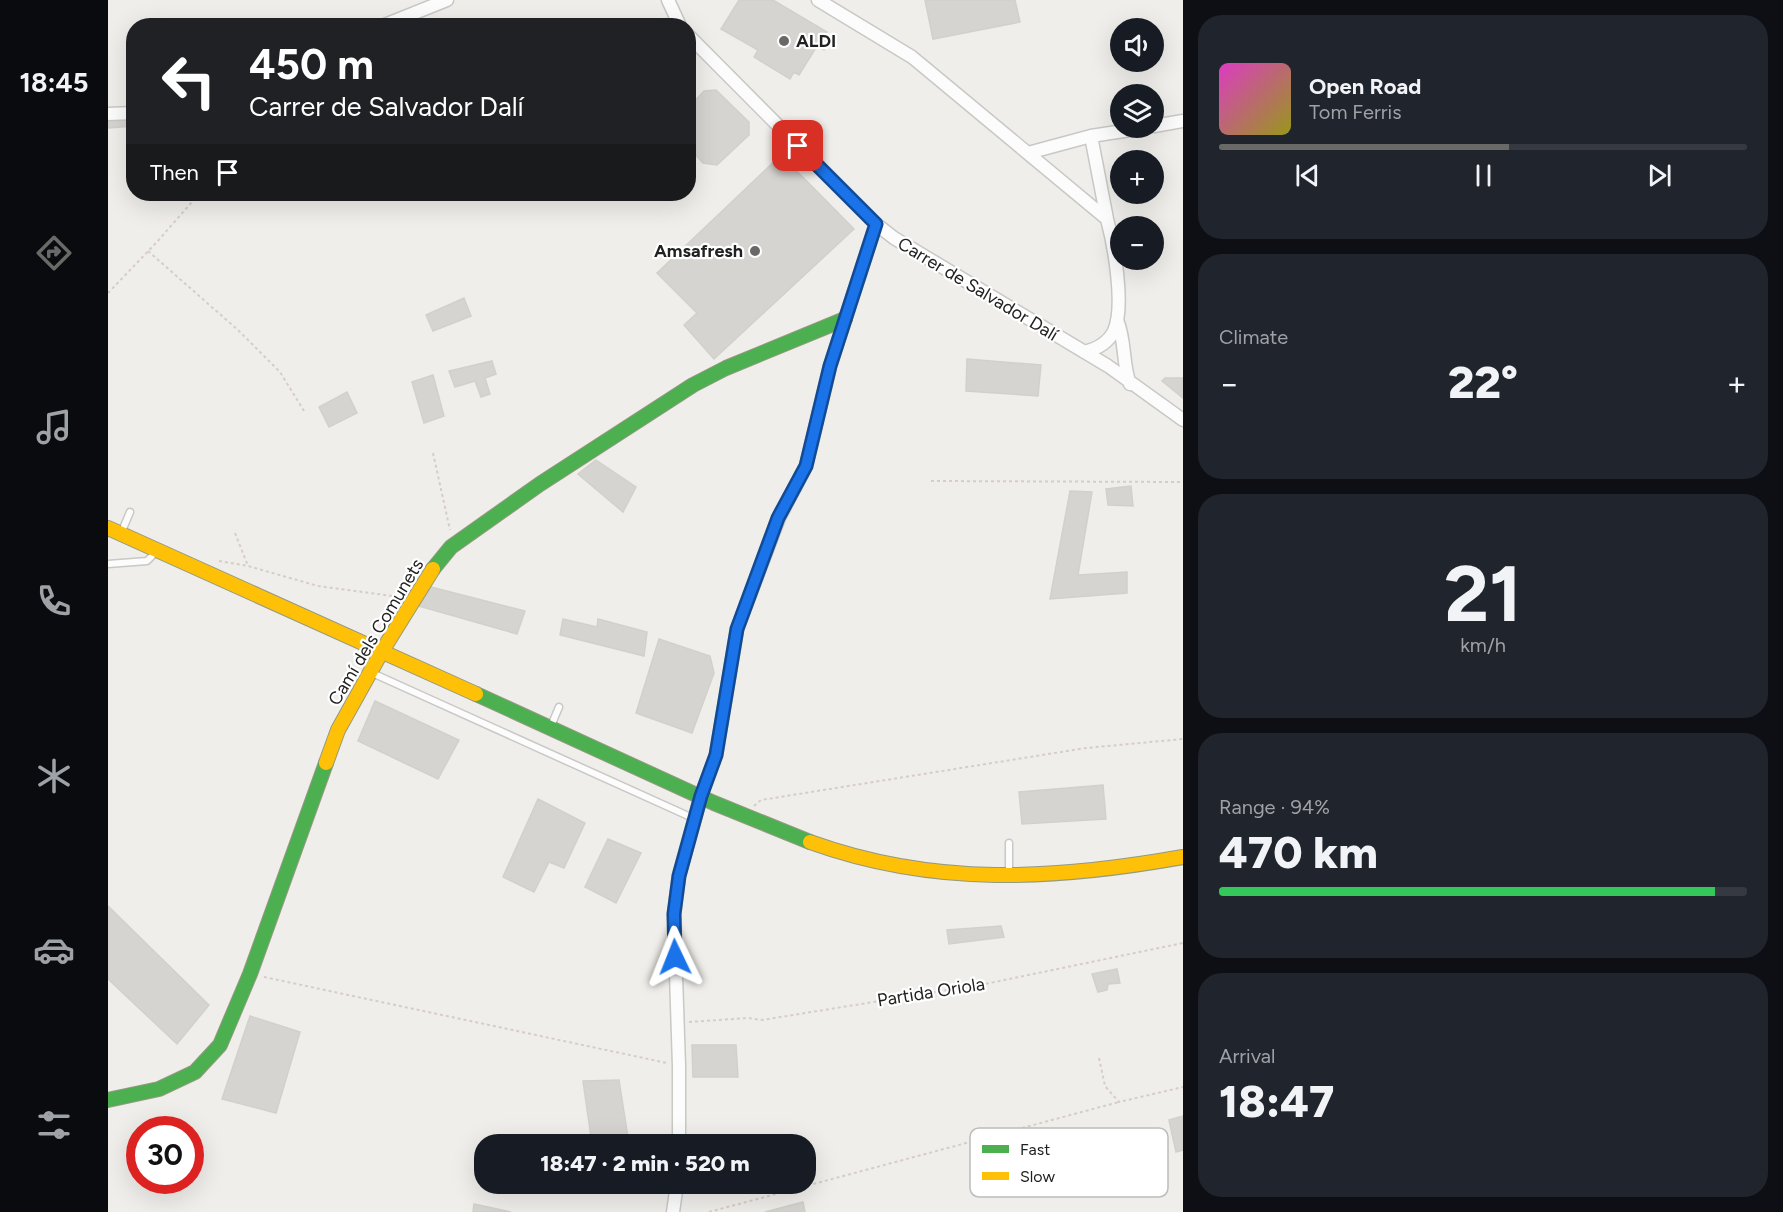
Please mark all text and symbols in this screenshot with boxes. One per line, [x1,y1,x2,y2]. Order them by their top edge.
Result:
map controls [1110,18,1164,270]
button: sound [1110,18,1164,72]
place label: ALDI [796,30,836,52]
marker: ALDI [777,34,791,48]
text: 450 m [249,39,374,90]
icon: left [150,42,228,120]
text: 18:45 [20,66,88,99]
text: Open Road [1309,73,1421,100]
button: layers [1110,84,1164,138]
text: Carrer de Salvador Dalí [249,90,524,123]
text: Tom Ferris [1309,100,1402,124]
pin [772,120,823,171]
icon: arrive [781,129,814,162]
button: + [1110,150,1164,204]
icon: arrive [211,156,244,189]
text: Then [150,159,199,186]
icon: previous [1291,159,1324,192]
icon: pause [1467,159,1500,192]
icon: next [1643,159,1676,192]
button: − [1110,216,1164,270]
icon: directions [33,232,75,274]
street label: Carrer de Salvador Dalí [894,232,1063,346]
place label: Amsafresh [654,240,743,262]
marker: Amsafresh [748,244,762,258]
text: Climate [1219,325,1288,349]
text: 22° [1448,355,1518,409]
text: − [1219,364,1240,403]
text: + [1726,364,1747,403]
icon: music [33,406,75,448]
text: 21 [1444,547,1522,641]
street label: Camí dels Comunets [324,555,428,709]
icon: phone [33,580,75,622]
text: km/h [1460,633,1506,657]
icon: climate [33,755,75,797]
text: Range · 94% [1219,795,1330,819]
text: 470 km [1219,825,1378,879]
position arrow [643,925,707,989]
icon: car [33,929,75,971]
street label: Partida Oriola [876,973,986,1011]
text: Arrival [1219,1044,1275,1068]
text: 18:47 [1219,1074,1334,1128]
icon: filters [33,1104,75,1146]
speed limit sign: 30 [126,1116,204,1194]
legend [970,1128,1168,1197]
text: Fast [1020,1140,1050,1159]
text: 18:47 · 2 min · 520 m [540,1150,750,1177]
text: Slow [1020,1167,1055,1186]

